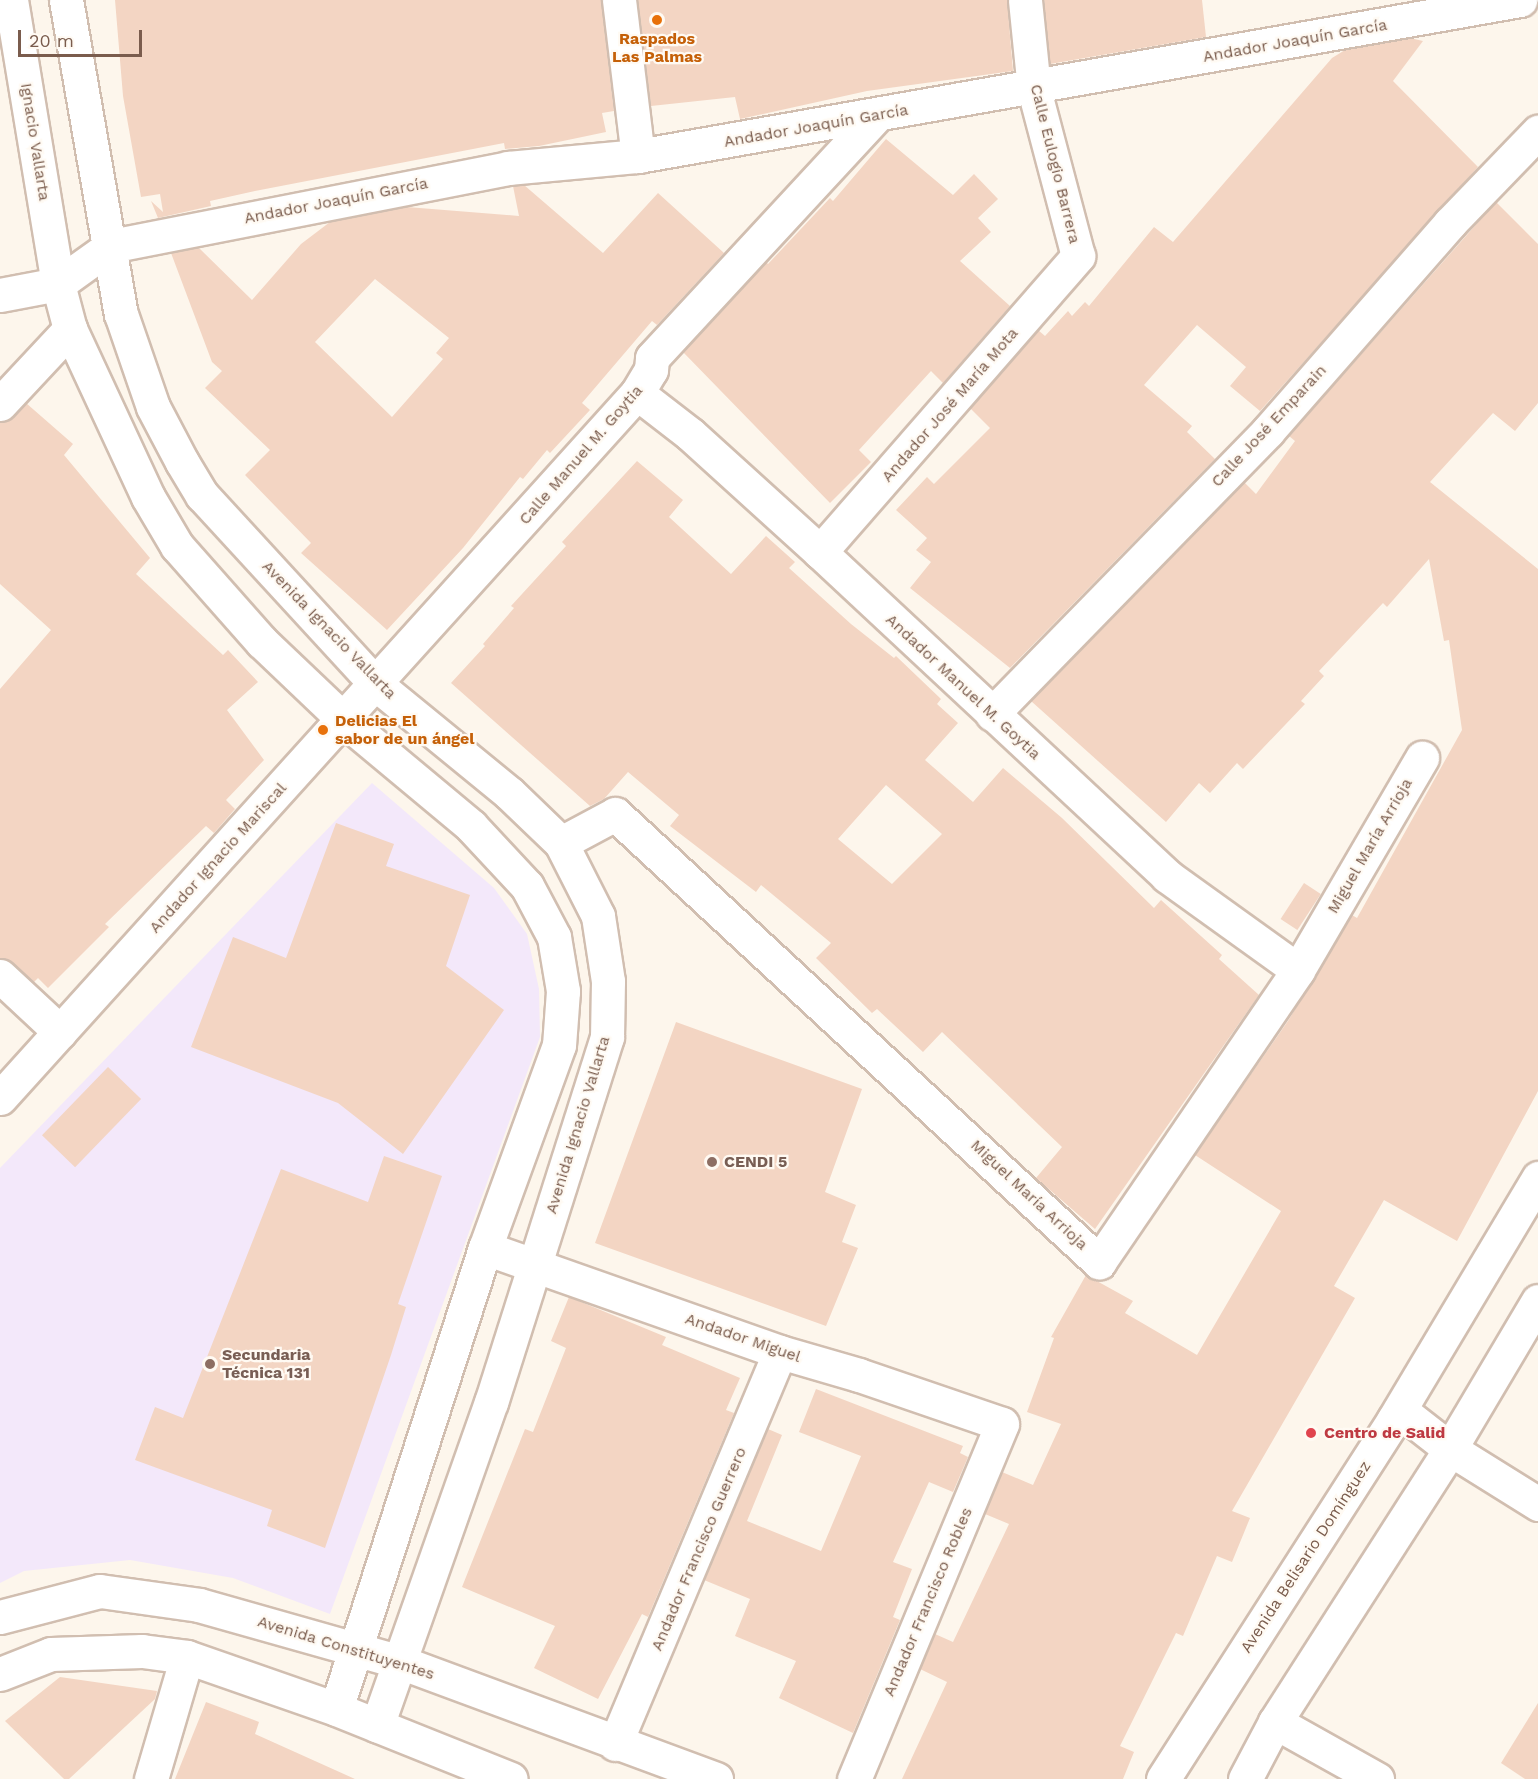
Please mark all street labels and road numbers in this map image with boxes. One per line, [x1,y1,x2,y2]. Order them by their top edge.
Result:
street label: Andador Joaquín García [1201,15,1389,67]
street label: Ignacio Vallarta [16,82,54,202]
street label: Calle Eulogio Barrera [1026,82,1084,246]
street label: Andador Joaquín García [722,100,910,152]
street label: Andador Joaquín García [242,174,430,228]
street label: Andador José María Mota [877,323,1023,487]
street label: Calle José Emparain [1207,361,1331,491]
street label: Calle Manuel M. Goytia [515,381,647,529]
street label: Avenida Ignacio Vallarta [258,557,400,703]
street label: Andador Manuel M. Goytia [881,610,1045,764]
street label: Miguel María Arrioja [1323,774,1417,918]
street label: Andador Ignacio Mariscal [145,779,291,937]
street label: Avenida Ignacio Vallarta [542,1033,614,1217]
street label: Miguel María Arrioja [966,1135,1092,1255]
street label: Andador Miguel [682,1309,804,1367]
street label: Andador Francisco Guerrero [647,1444,751,1654]
street label: Avenida Belisario Domínguez [1237,1457,1375,1657]
street label: Andador Francisco Robles [879,1504,977,1700]
street label: Avenida Constituyentes [255,1612,437,1684]

